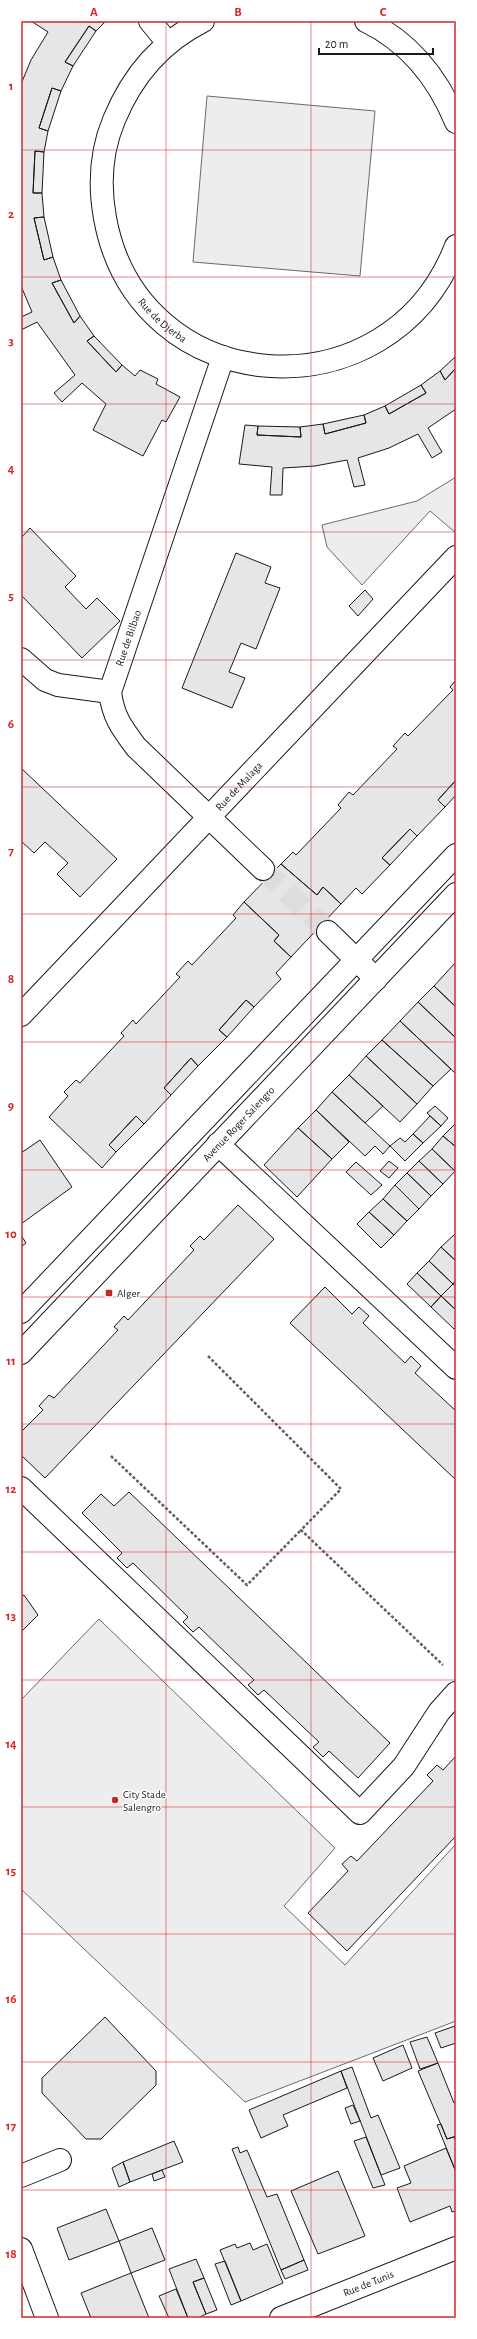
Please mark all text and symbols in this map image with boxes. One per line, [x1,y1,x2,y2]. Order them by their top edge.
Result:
text: A [90,6,98,19]
text: B [234,6,242,19]
text: C [380,6,387,19]
scale bar [319,30,433,56]
text: 20 m [325,38,348,50]
text: 1 [9,80,13,93]
text: 2 [8,208,14,221]
street label: Rue de Djerba [136,296,188,345]
text: 3 [8,335,14,348]
text: 4 [8,463,15,476]
text: 5 [8,590,14,603]
street label: Rue de Bilbao [114,609,143,668]
text: 6 [8,718,14,731]
street label: Rue de Malaga [213,760,265,813]
text: 7 [8,845,14,858]
text: 8 [8,973,14,986]
street label: Avenue Roger Salengro [201,1084,277,1164]
text: 9 [8,1100,14,1113]
text: 10 [5,1228,17,1241]
marker: Alger [104,1288,114,1298]
place label: Alger [117,1288,141,1299]
text: 11 [6,1355,16,1368]
text: 12 [6,1483,16,1496]
text: 13 [6,1610,17,1623]
text: 14 [5,1738,17,1751]
place label: City Stade Salengro [123,1789,166,1813]
marker: City Stade Salengro [110,1795,120,1805]
text: 15 [6,1865,17,1878]
text: 16 [6,1993,16,2006]
text: 17 [6,2120,17,2133]
text: 18 [5,2248,17,2261]
street label: Rue de Tunis [342,2269,395,2299]

